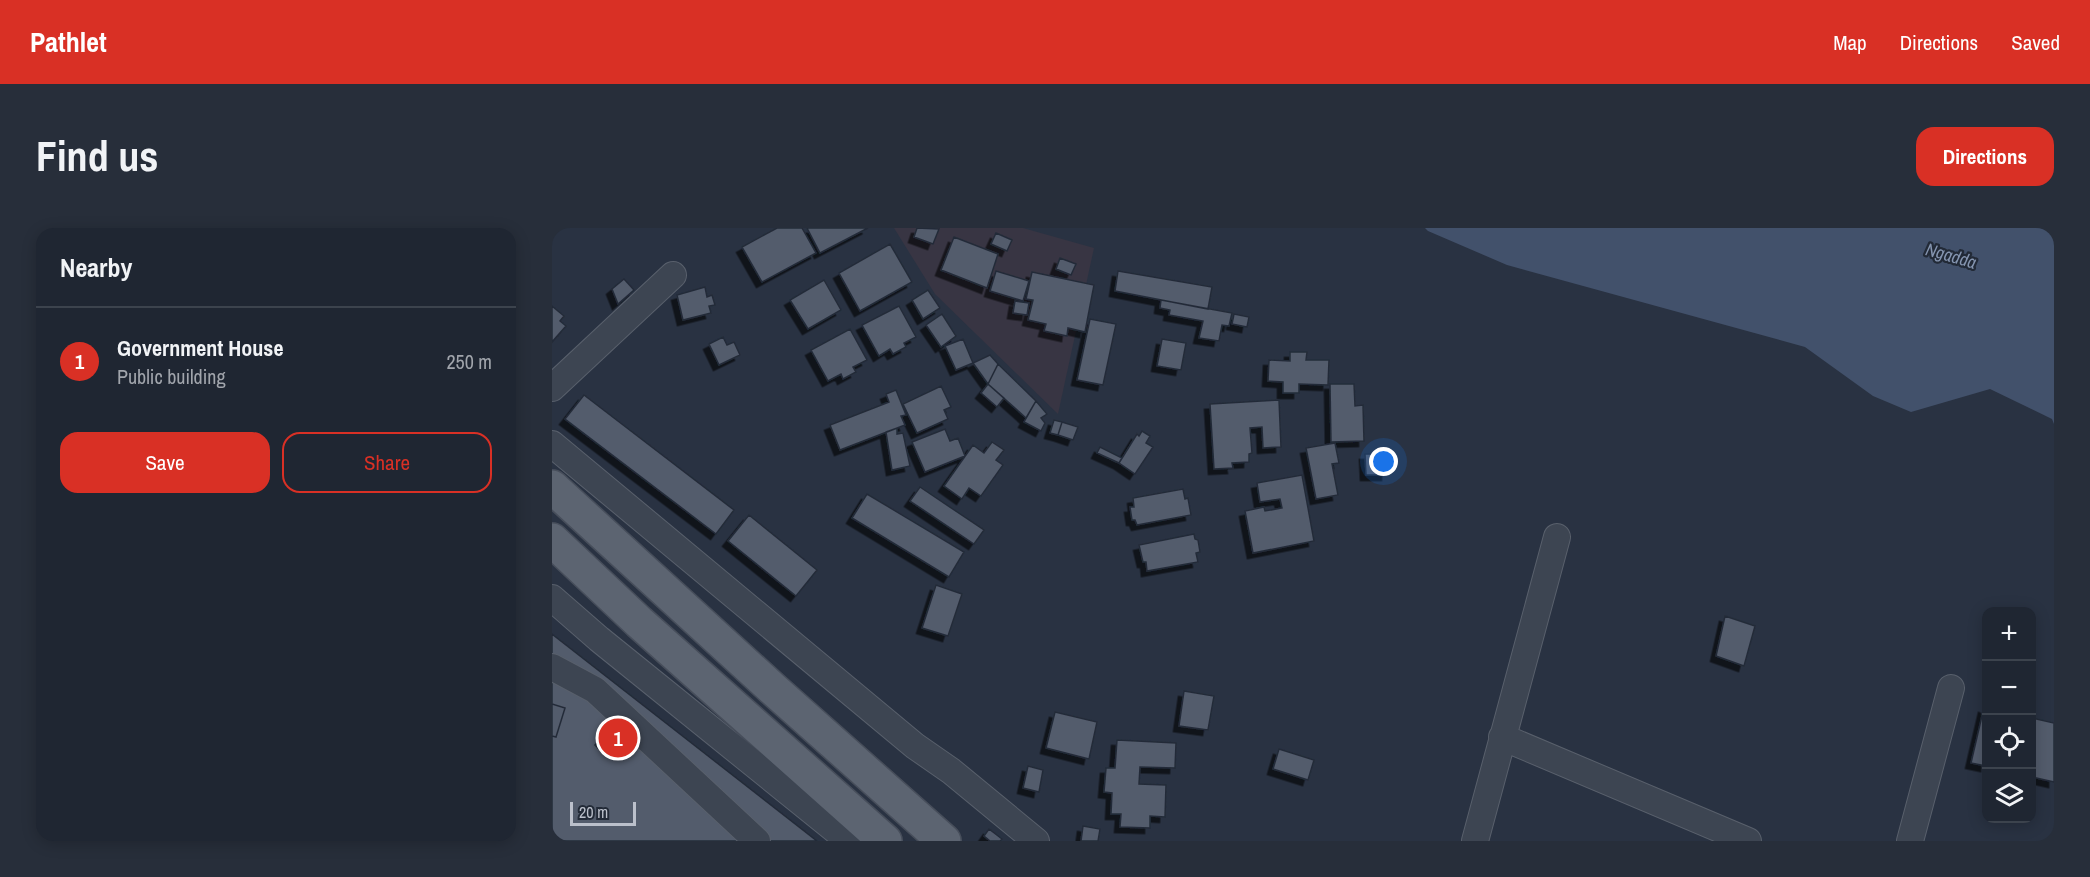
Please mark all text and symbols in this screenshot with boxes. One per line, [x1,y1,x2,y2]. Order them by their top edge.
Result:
text: Pathlet [30,23,107,61]
text: Map [1833,28,1867,57]
text: Directions [1900,28,1978,57]
text: Saved [2011,28,2060,57]
button: Directions [1916,127,2054,186]
text: Find us [36,128,158,184]
water label: Ngadda [1923,236,1979,275]
text: Nearby [60,250,132,285]
text: Government House [117,333,283,363]
text: 1 [75,348,84,375]
text: 250 m [446,348,492,375]
text: Public building [117,363,226,390]
button: Save [60,432,270,493]
button: Share [282,432,492,493]
your location [1369,447,1398,476]
map controls [1982,607,2036,823]
button: + [1982,607,2036,661]
button: − [1982,661,2036,715]
button: locate [1982,715,2036,769]
pin: 1 [598,716,638,760]
button: layers [1982,769,2036,823]
scale bar [570,799,636,826]
text: 20 m [579,801,608,823]

